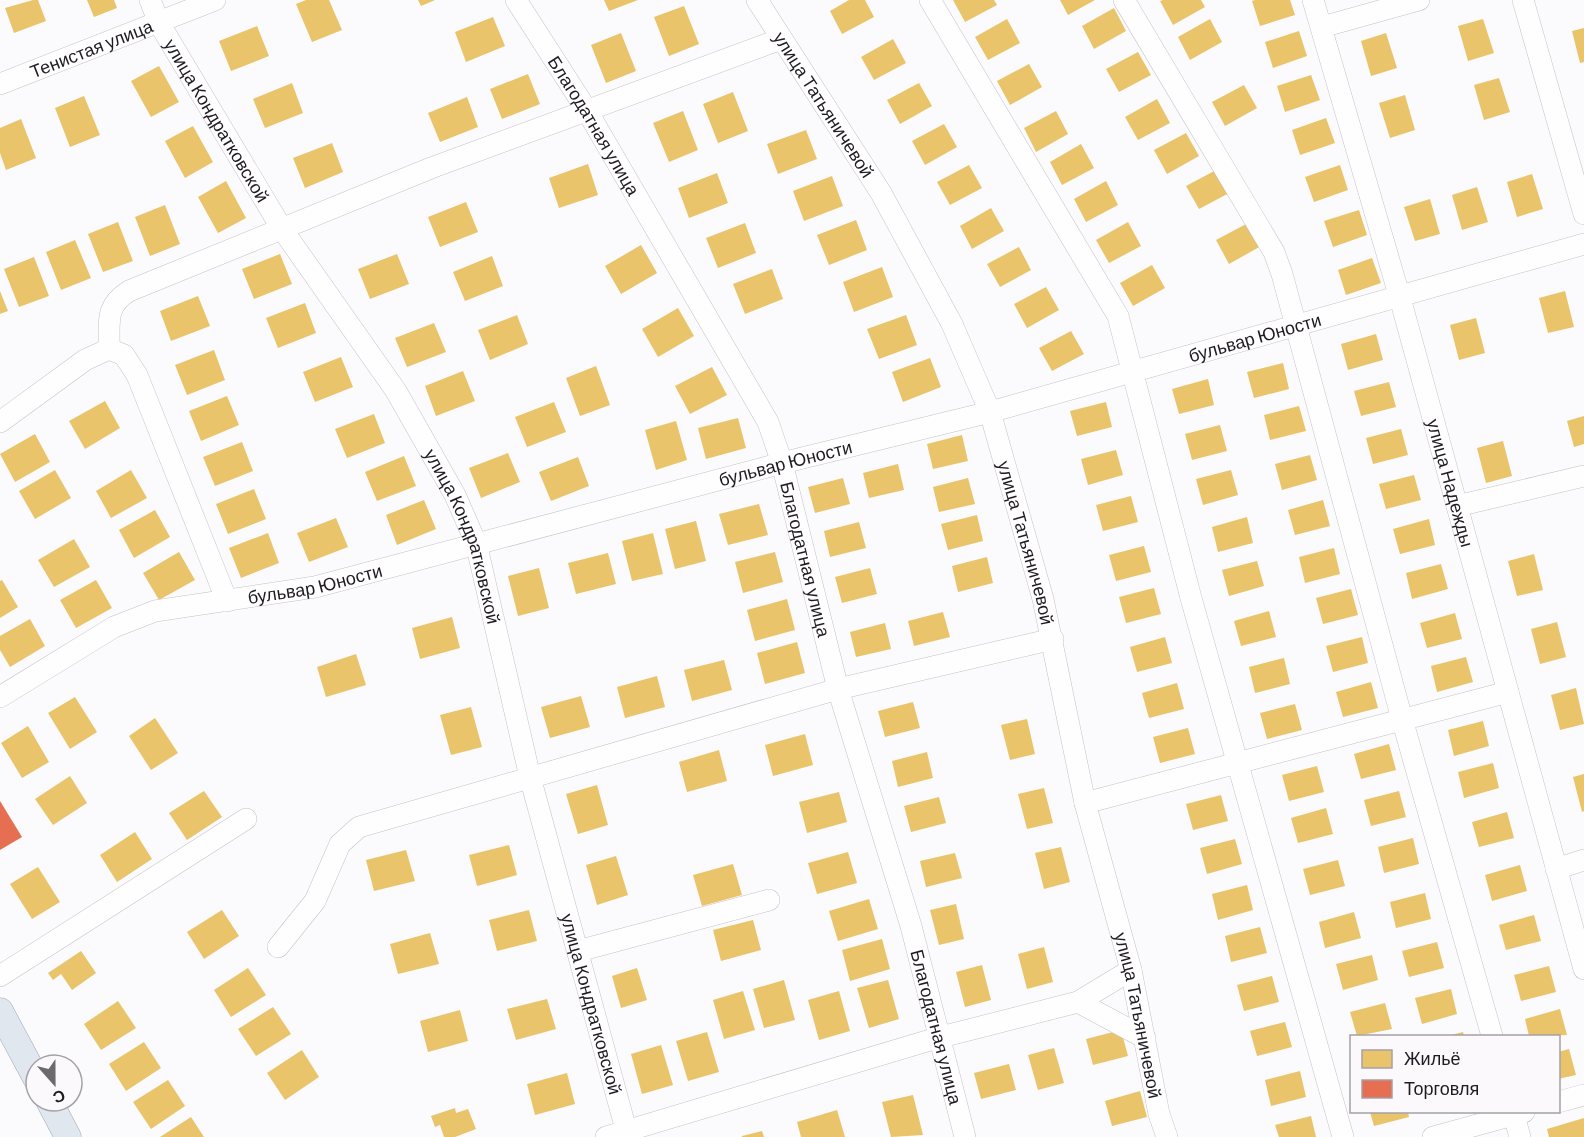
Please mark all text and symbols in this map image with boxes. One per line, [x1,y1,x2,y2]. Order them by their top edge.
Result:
street label: Тенистая улица [27,14,157,82]
street label: улица Татьяничевой [769,27,879,181]
street label: улица Кондратковской [160,35,274,206]
street label: Благодатная улица [544,52,645,200]
street label: бульвар Юности [1186,308,1324,366]
street label: улица Надежды [1423,416,1479,549]
street label: бульвар Юности [716,435,854,490]
street label: улица Кондратковской [420,445,505,626]
street label: улица Татьяничевой [993,458,1059,627]
street label: Благодатная улица [776,479,836,640]
street label: бульвар Юности [246,559,384,608]
street label: улица Кондратковской [557,911,627,1097]
street label: улица Татьяничевой [1110,930,1167,1100]
street label: Благодатная улица [906,947,967,1108]
legend [1350,1035,1560,1113]
text: Жильё [1404,1047,1461,1069]
north arrow [24,1053,84,1113]
text: Торговля [1404,1077,1479,1099]
text: С [50,1087,68,1109]

